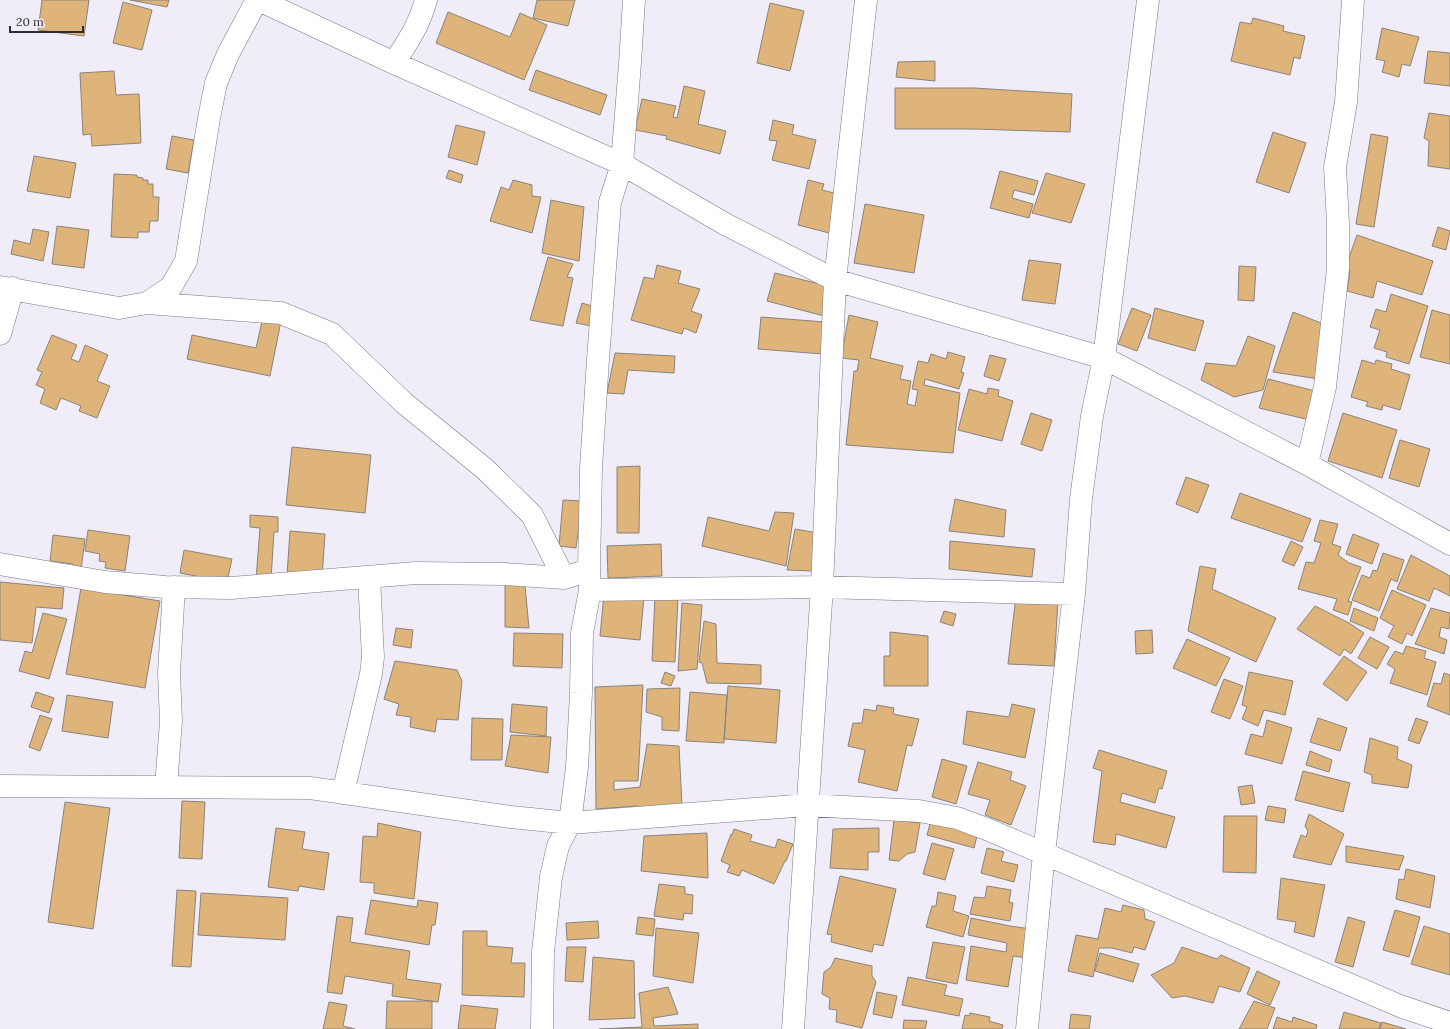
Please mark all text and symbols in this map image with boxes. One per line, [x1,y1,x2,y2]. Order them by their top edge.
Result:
scale bar [10,8,83,34]
text: 20 m [16,14,44,29]

